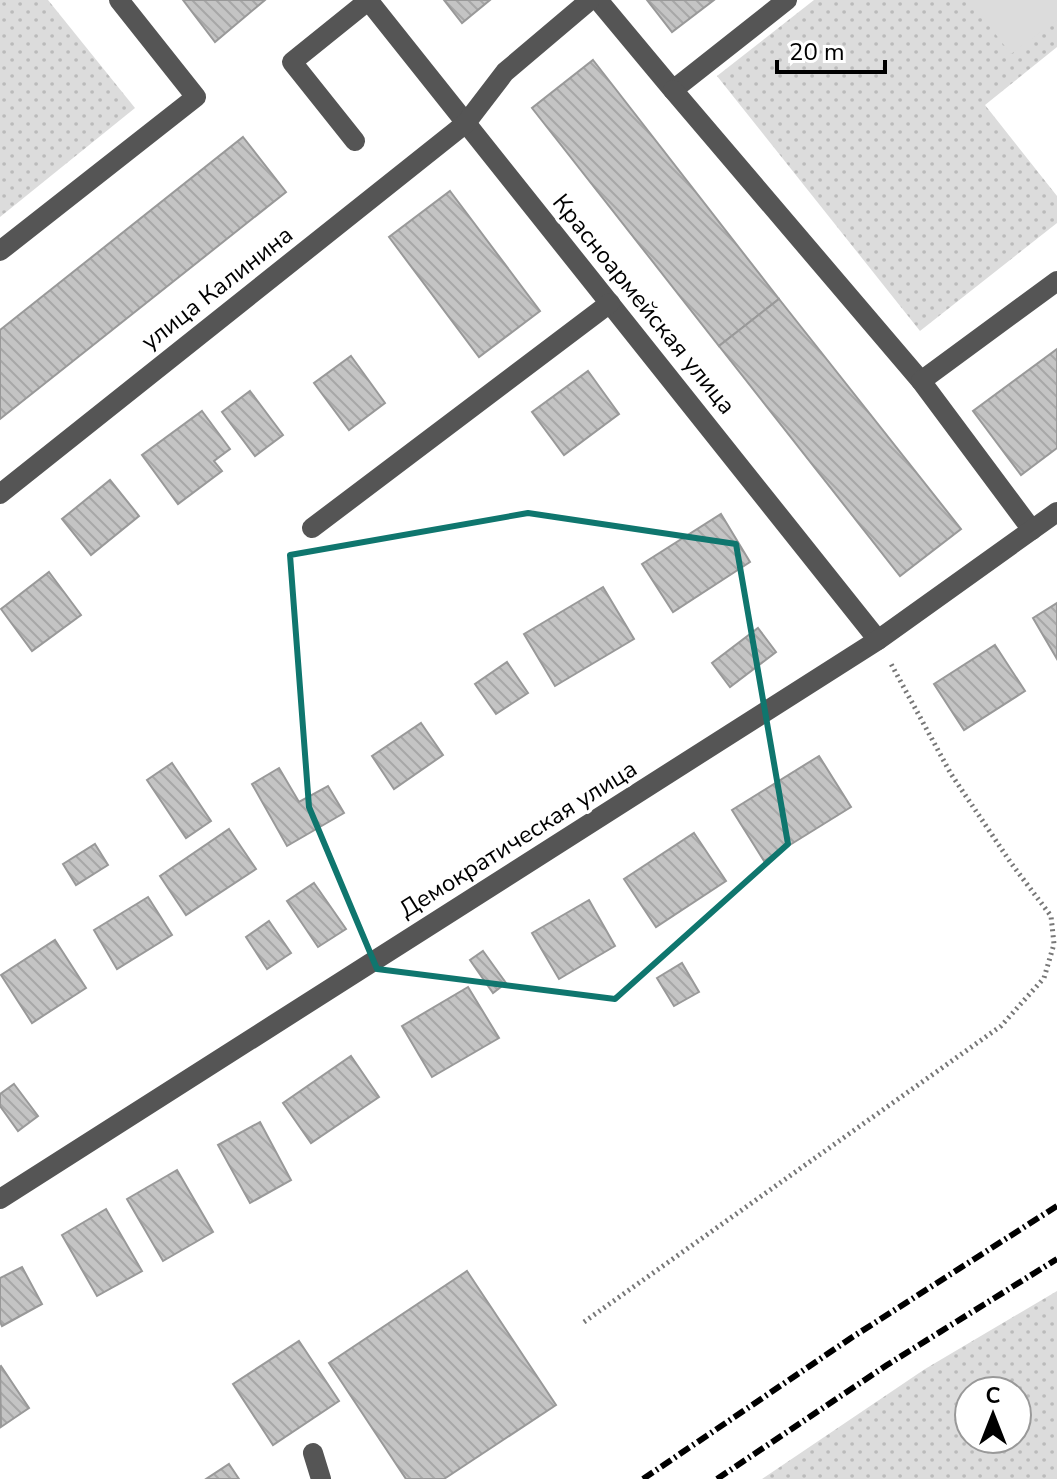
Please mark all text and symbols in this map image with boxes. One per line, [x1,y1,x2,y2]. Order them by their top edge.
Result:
scale bar [777,24,885,74]
text: 20 m [789,36,845,68]
street label: Красноармейская улица [545,187,743,421]
street label: улица Калинина [135,219,299,357]
street label: Демократическая улица [393,753,643,925]
north arrow [953,1375,1033,1455]
text: С [986,1381,1001,1411]

